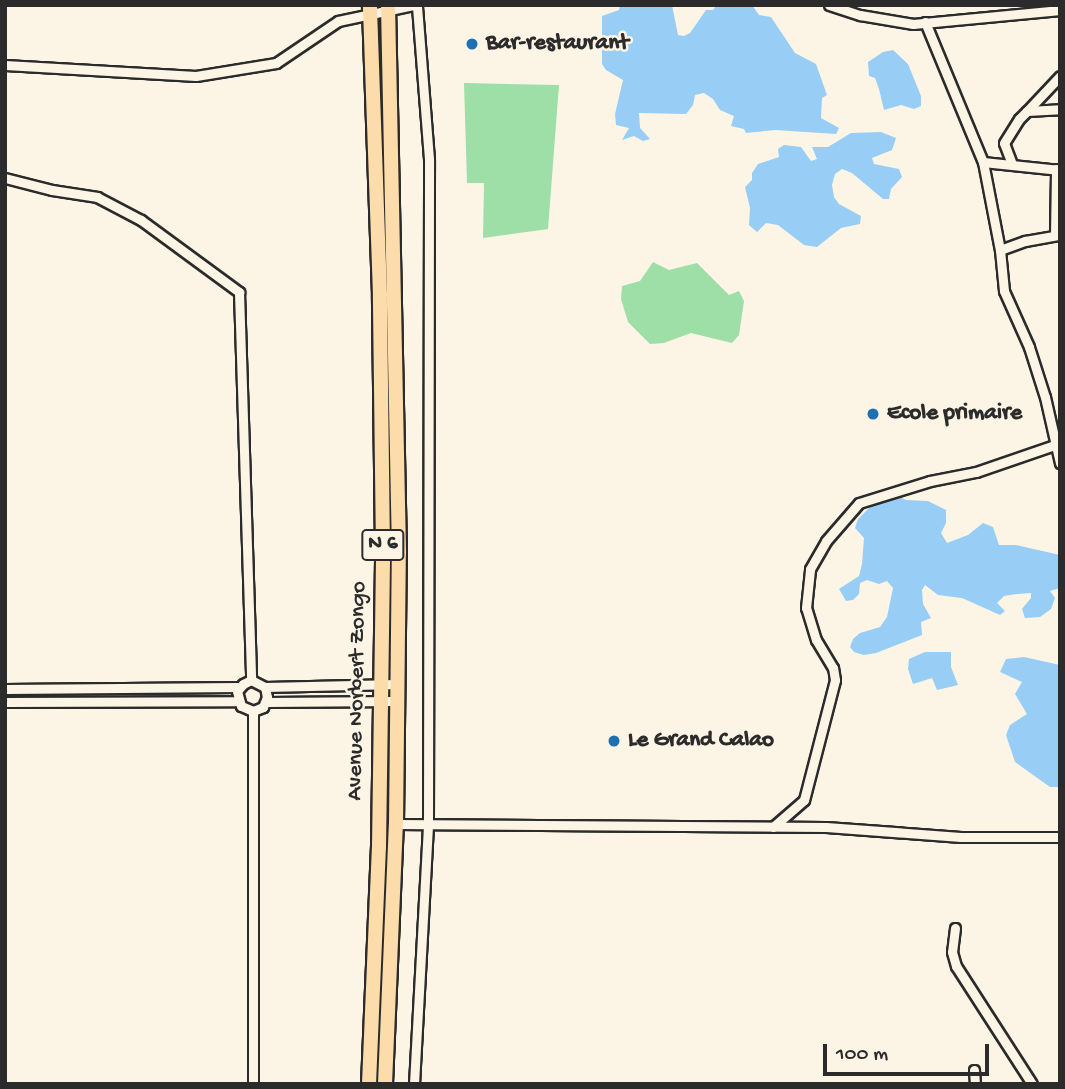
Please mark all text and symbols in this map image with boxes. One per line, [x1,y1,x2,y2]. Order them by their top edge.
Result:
place label: Bar-restaurant [486,30,629,58]
marker: Bar-restaurant [464,36,480,52]
place label: Ecole primaire [887,400,1022,428]
marker: Ecole primaire [865,406,881,422]
road number: N 6 [360,528,406,562]
street label: Avenue Norbert Zongo [342,581,374,801]
place label: Le Grand Calao [628,727,774,755]
marker: Le Grand Calao [606,733,622,749]
scale bar [827,1030,993,1074]
text: 100 m [836,1043,888,1068]

